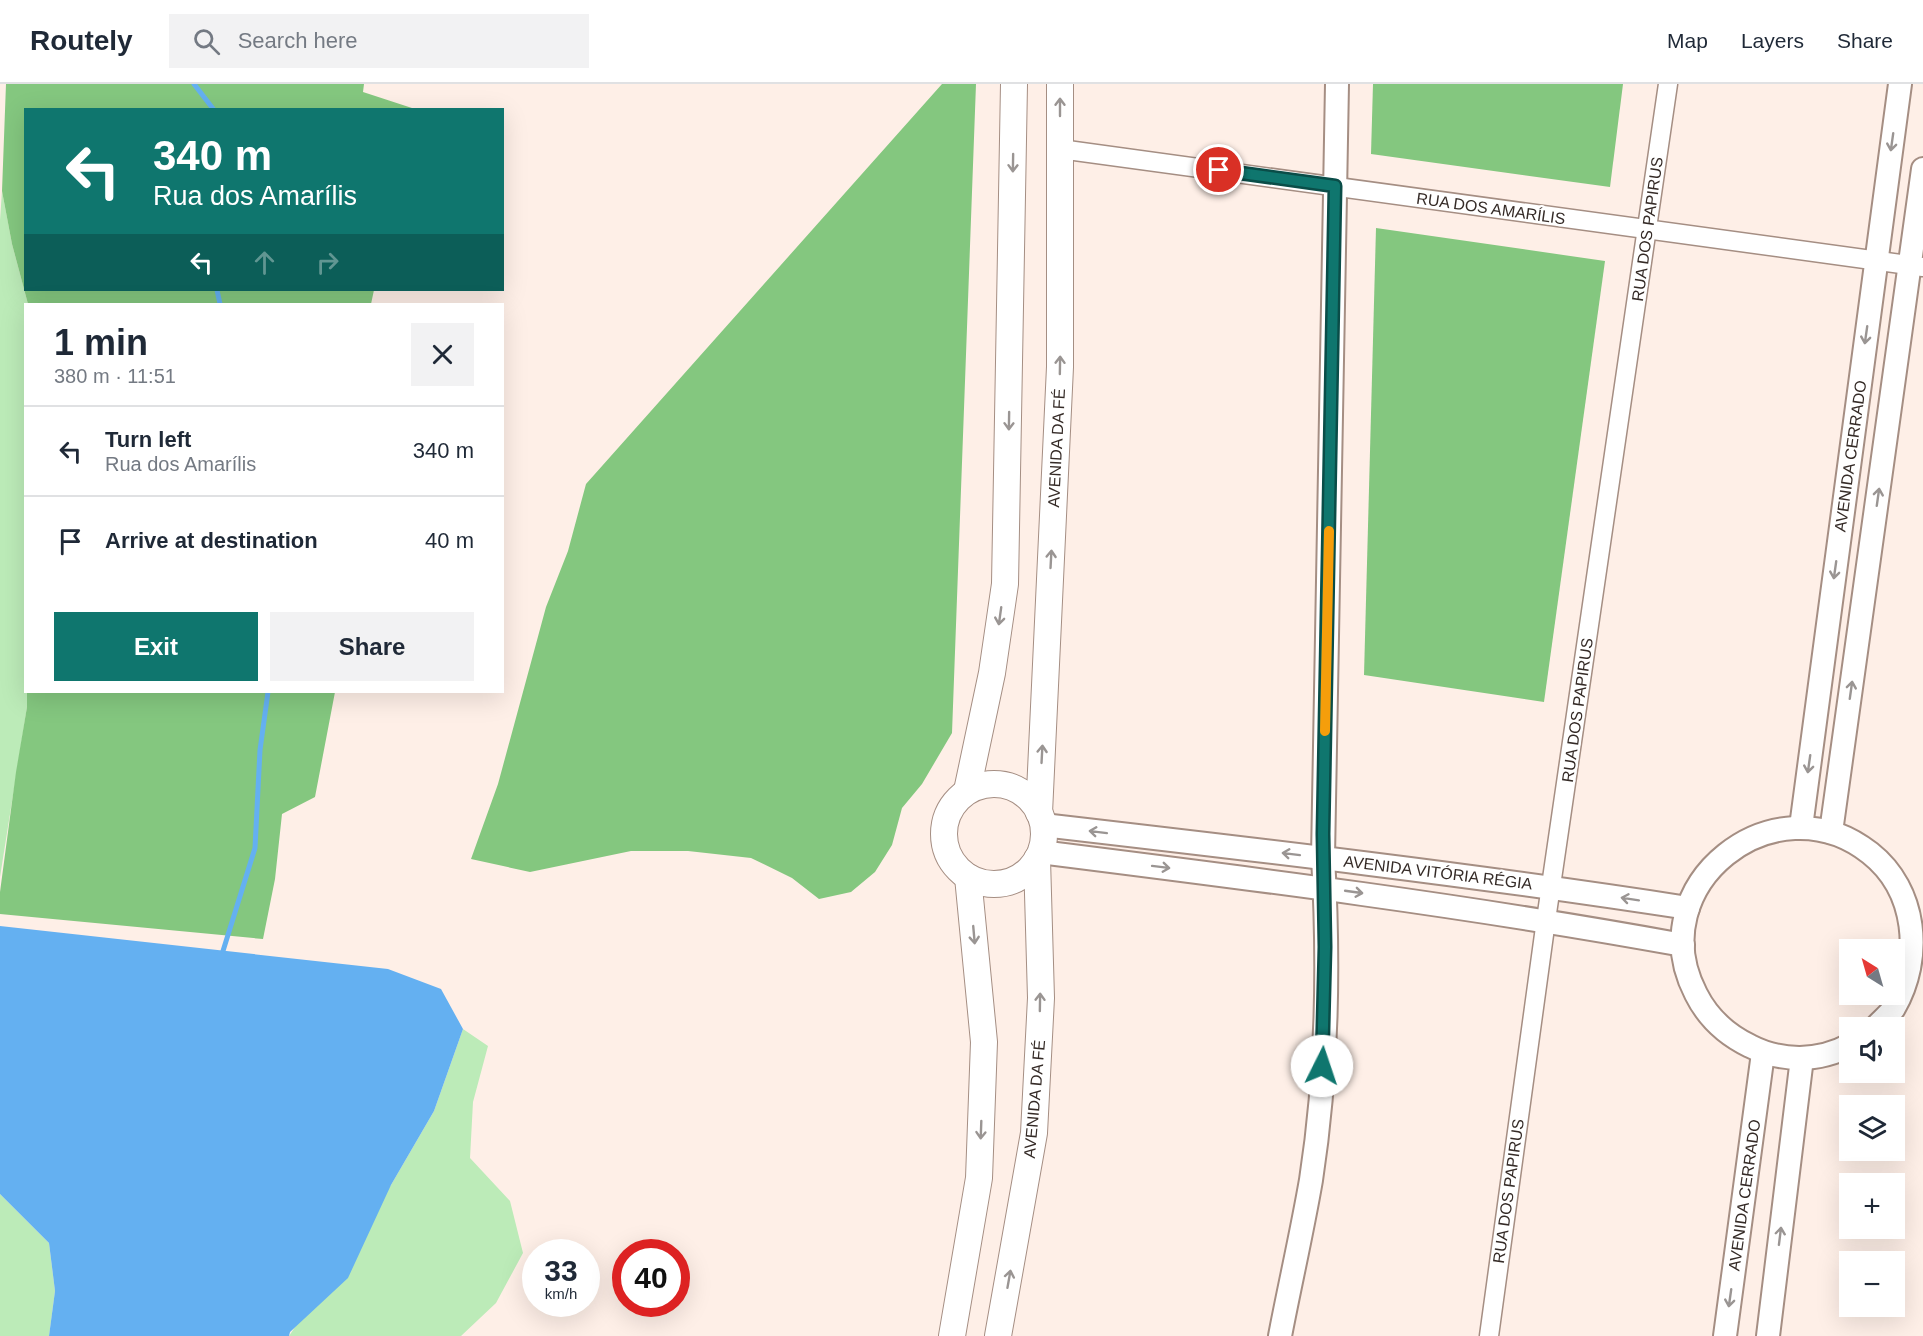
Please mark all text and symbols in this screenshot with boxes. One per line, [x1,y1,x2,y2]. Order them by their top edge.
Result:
search box [169,14,589,68]
text: Routely [30,25,133,56]
icon: search [190,25,223,58]
text: Search here [238,28,358,53]
text: Map [1667,29,1708,52]
text: Layers [1741,29,1804,52]
text: Share [1837,29,1893,52]
one-way arrow [1054,97,1066,117]
icon: left [54,132,132,210]
text: 340 m [153,132,272,179]
one-way arrow [1886,132,1897,151]
pin [1193,144,1244,195]
one-way arrow [1007,153,1019,173]
icon: arrive [1202,153,1235,186]
street label: RUA DOS PAPIRUS [1629,156,1666,302]
text: Rua dos Amarílis [153,181,357,211]
street label: RUA DOS AMARÍLIS [1415,189,1567,227]
icon: left [185,246,218,279]
icon: ahead [248,246,281,279]
icon: right [311,246,344,279]
text: 1 min [54,322,148,363]
button: close [411,323,474,386]
one-way arrow [1861,325,1872,345]
one-way arrow [1054,355,1065,375]
text: 380 m · 11:51 [54,365,176,387]
street label: AVENIDA CERRADO [1831,379,1870,533]
street label: AVENIDA DA FÉ [1044,388,1068,508]
one-way arrow [1003,411,1015,431]
text: Turn left [105,427,191,452]
icon: left [54,435,87,468]
text: 340 m [413,438,474,463]
text: Rua dos Amarílis [105,453,256,475]
one-way arrow [1872,488,1883,508]
icon: arrive [54,525,87,558]
text: Arrive at destination [105,528,318,553]
text: 40 m [425,528,474,553]
one-way arrow [1045,550,1057,570]
one-way arrow [1829,560,1840,580]
one-way arrow [995,606,1006,625]
button: Exit [54,612,258,681]
button: Share [270,612,474,681]
street label: RUA DOS PAPIRUS [1559,637,1596,783]
one-way arrow [1845,681,1856,701]
one-way arrow [1037,745,1048,765]
one-way arrow [1804,753,1815,773]
one-way arrow [1088,826,1108,837]
one-way arrow [1282,848,1302,859]
street label: AVENIDA VITÓRIA RÉGIA [1343,851,1534,893]
one-way arrow [1150,862,1170,873]
one-way arrow [1344,887,1364,898]
one-way arrow [1621,894,1641,905]
one-way arrow [969,925,980,945]
north arrow [1839,939,1905,1005]
map controls [1839,939,1905,1317]
one-way arrow [1035,992,1046,1012]
button: sound [1839,1017,1905,1083]
position arrow [1290,1034,1354,1098]
street label: AVENIDA DA FÉ [1020,1039,1048,1159]
button: layers [1839,1095,1905,1161]
street label: RUA DOS PAPIRUS [1490,1118,1527,1264]
street label: AVENIDA CERRADO [1725,1118,1764,1272]
one-way arrow [975,1119,987,1139]
button: + [1839,1173,1905,1239]
one-way arrow [1775,1227,1786,1247]
speed limit sign: 40 [612,1239,690,1317]
button: − [1839,1251,1905,1317]
text: 33 [544,1254,578,1287]
one-way arrow [1004,1269,1015,1289]
text: km/h [545,1285,577,1302]
one-way arrow [1725,1288,1736,1308]

